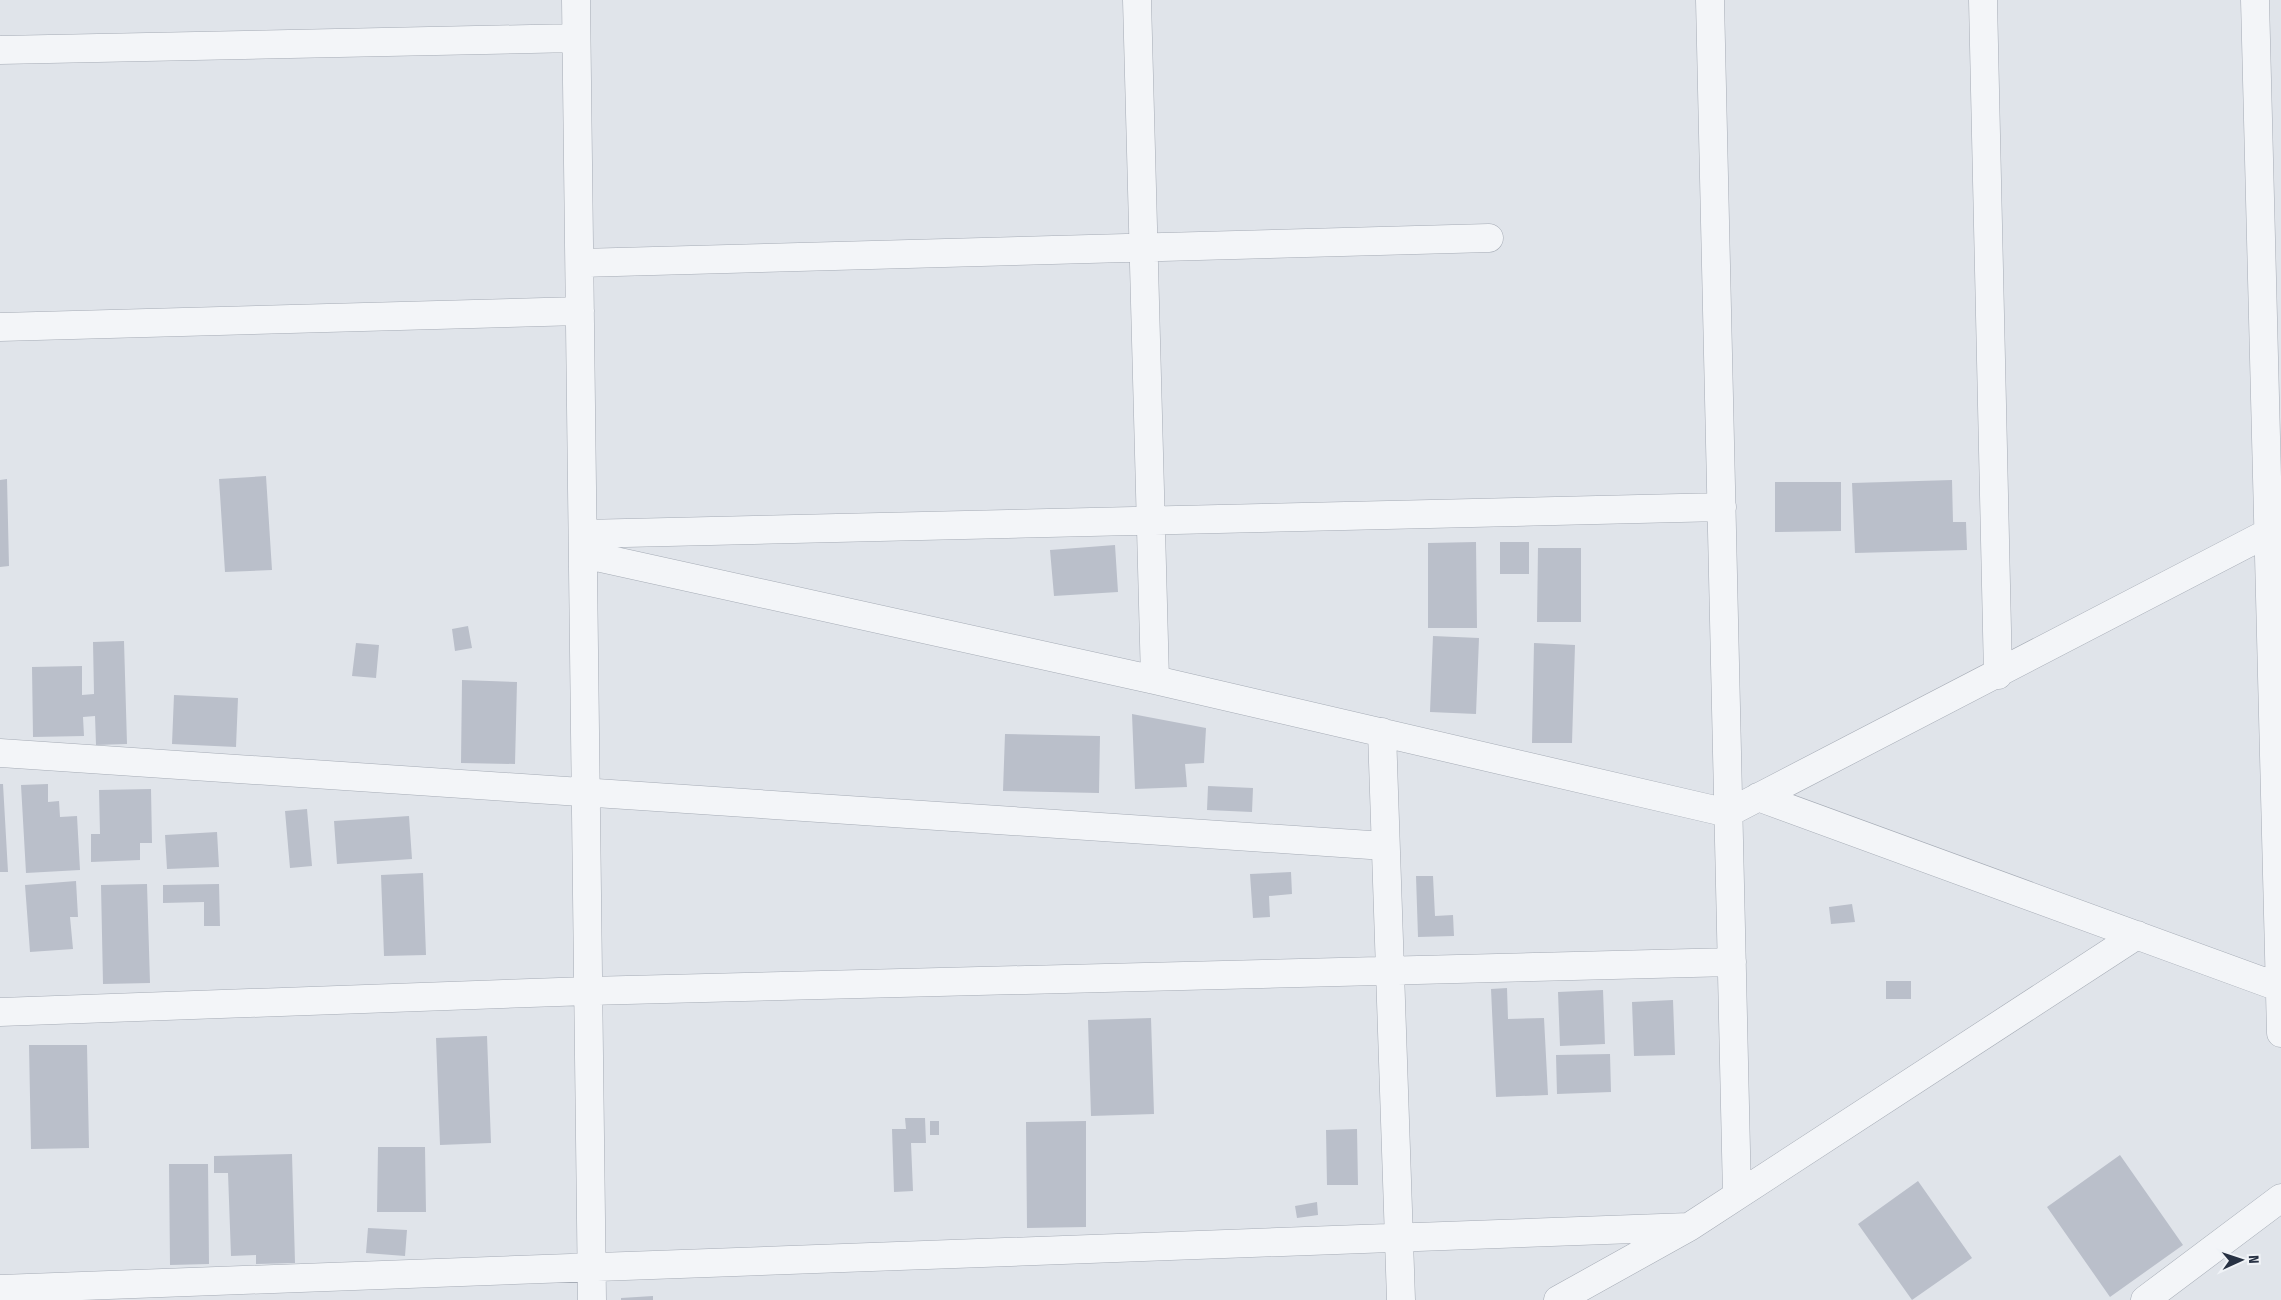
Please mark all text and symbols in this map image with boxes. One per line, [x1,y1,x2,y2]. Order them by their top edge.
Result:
north arrow [2216,1235,2266,1285]
text: N [2245,1255,2262,1264]

